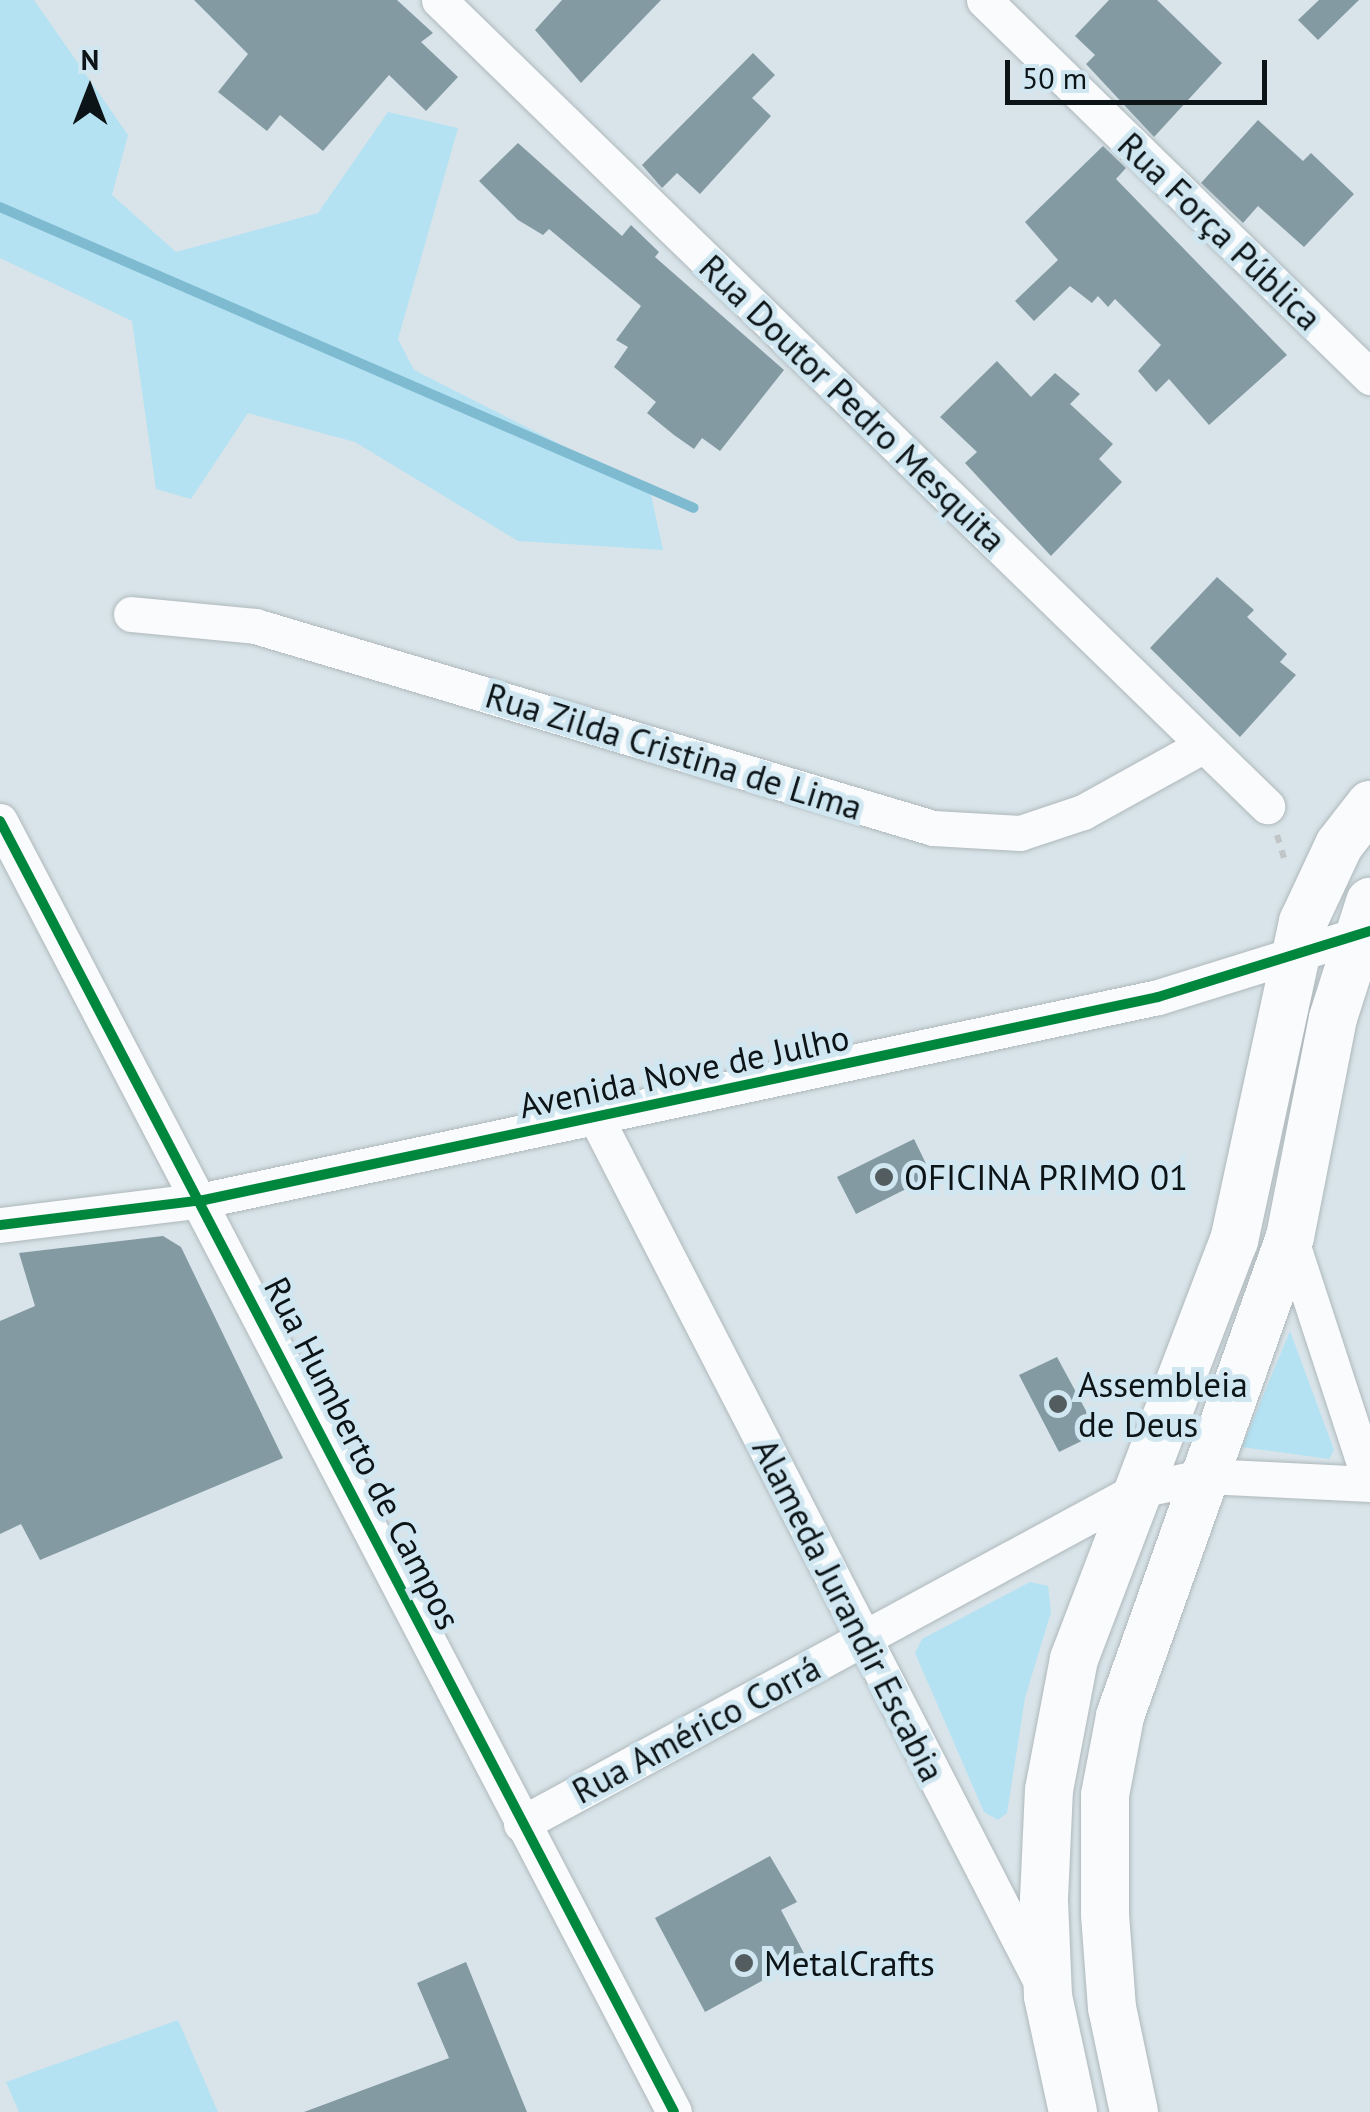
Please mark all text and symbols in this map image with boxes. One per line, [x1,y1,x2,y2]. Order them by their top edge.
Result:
north arrow [40,40,140,140]
scale bar [1010,40,1272,102]
text: N [81,41,99,78]
text: 50 m [1022,58,1087,97]
street label: Rua Força Pública [1110,123,1330,339]
street label: Rua Doutor Pedro Mesquita [691,246,1015,560]
street label: Rua Zilda Cristina de Lima [480,674,868,828]
street label: Avenida Nove de Julho [515,1016,853,1126]
place label: OFICINA PRIMO 01 [904,1156,1189,1198]
marker: OFICINA PRIMO 01 [873,1166,895,1188]
street label: Rua Humberto de Campos [256,1270,470,1636]
place label: Assembleia de Deus [1078,1363,1248,1445]
marker: Assembleia de Deus [1047,1393,1069,1415]
street label: Alameda Jurandir Escabia [744,1432,954,1788]
street label: Rua Américo Corrá [564,1646,828,1812]
place label: MetalCrafts [764,1942,935,1984]
marker: MetalCrafts [733,1952,755,1974]

